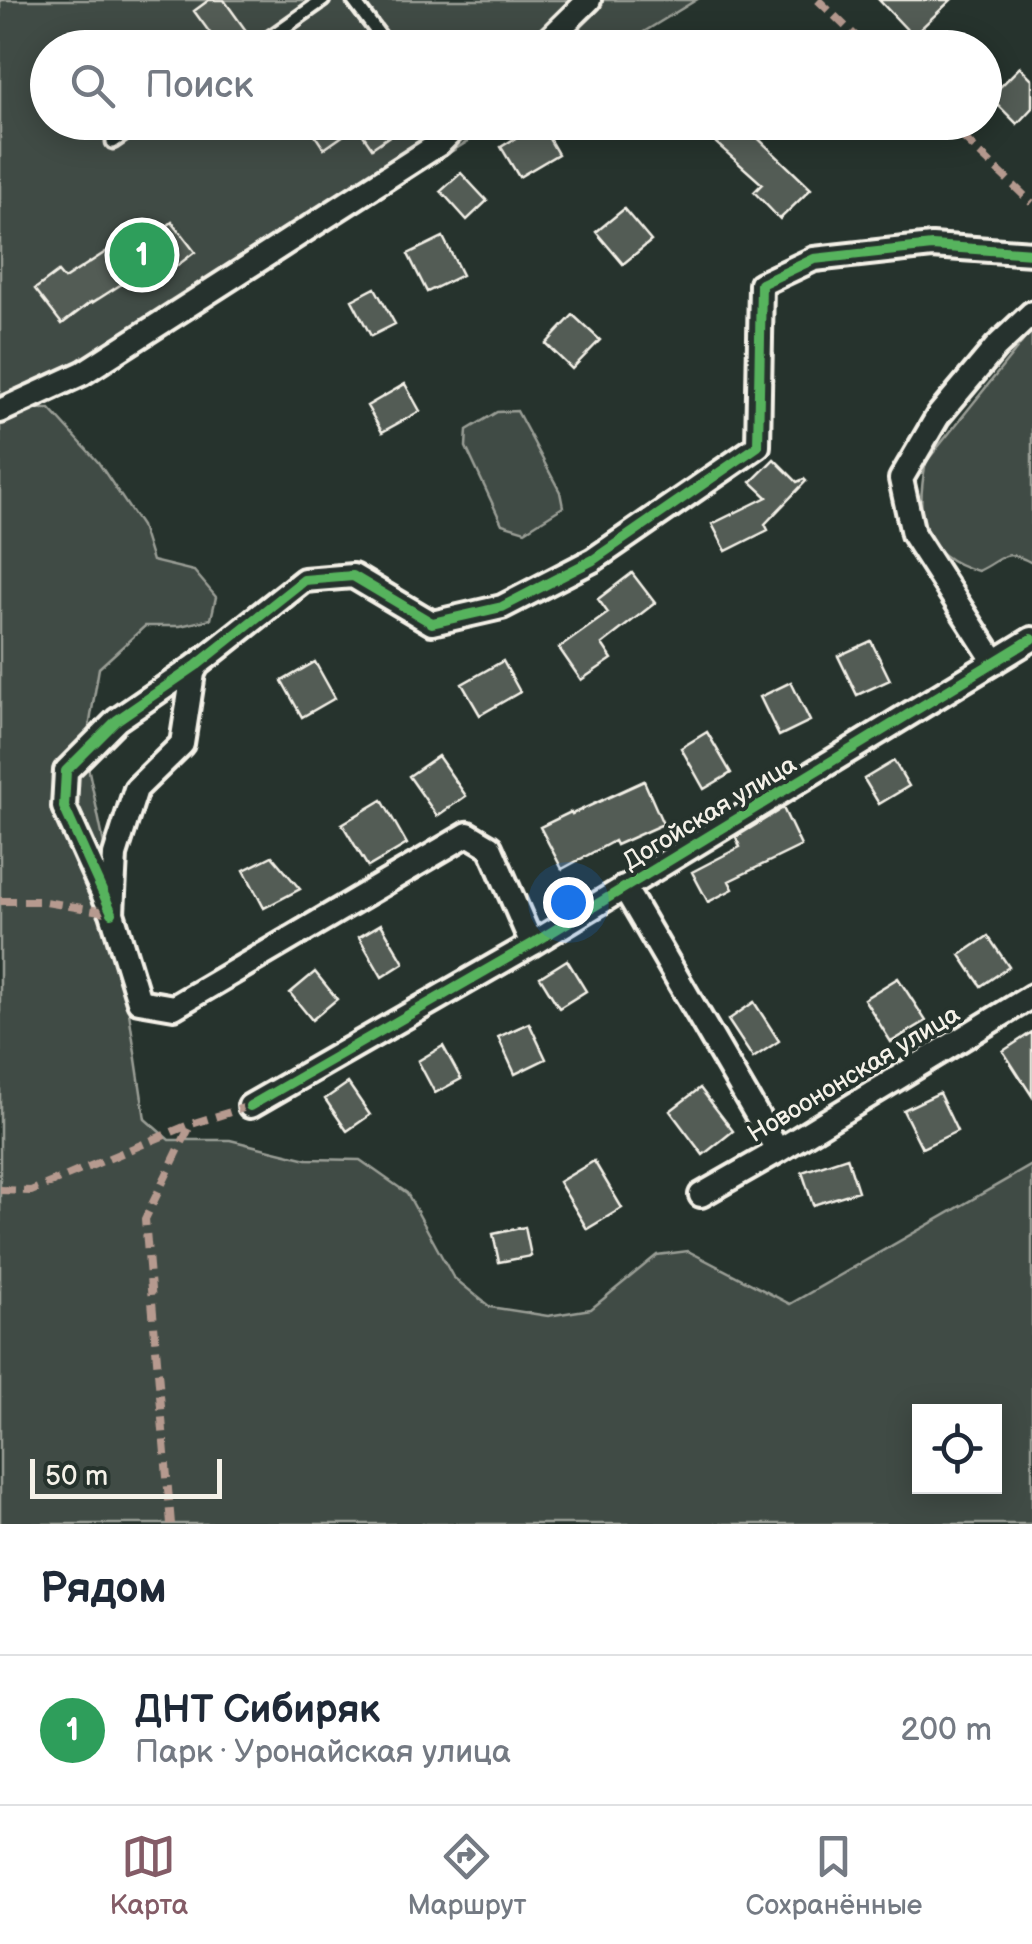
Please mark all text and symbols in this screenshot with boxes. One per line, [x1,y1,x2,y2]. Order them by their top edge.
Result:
search box [30,30,1002,140]
icon: search [65,58,120,113]
text: Поиск [145,63,253,108]
pin: 1 [110,218,174,292]
street label: Догойская улица [617,749,802,877]
your location [543,877,594,928]
street label: Новоононская улица [742,999,966,1150]
map controls [912,1404,1002,1494]
button: locate [912,1404,1002,1494]
scale bar [30,1454,222,1498]
text: 50 m [45,1460,108,1493]
text: Рядом [40,1564,167,1615]
text: ДНТ Сибиряк [135,1688,380,1733]
text: 1 [66,1711,79,1750]
text: 200 m [900,1711,992,1750]
text: Парк · Уронайская улица [135,1733,511,1772]
tab: Карта [110,1829,188,1922]
tab: Маршрут [407,1829,526,1922]
tab: Сохранённые [746,1829,922,1922]

